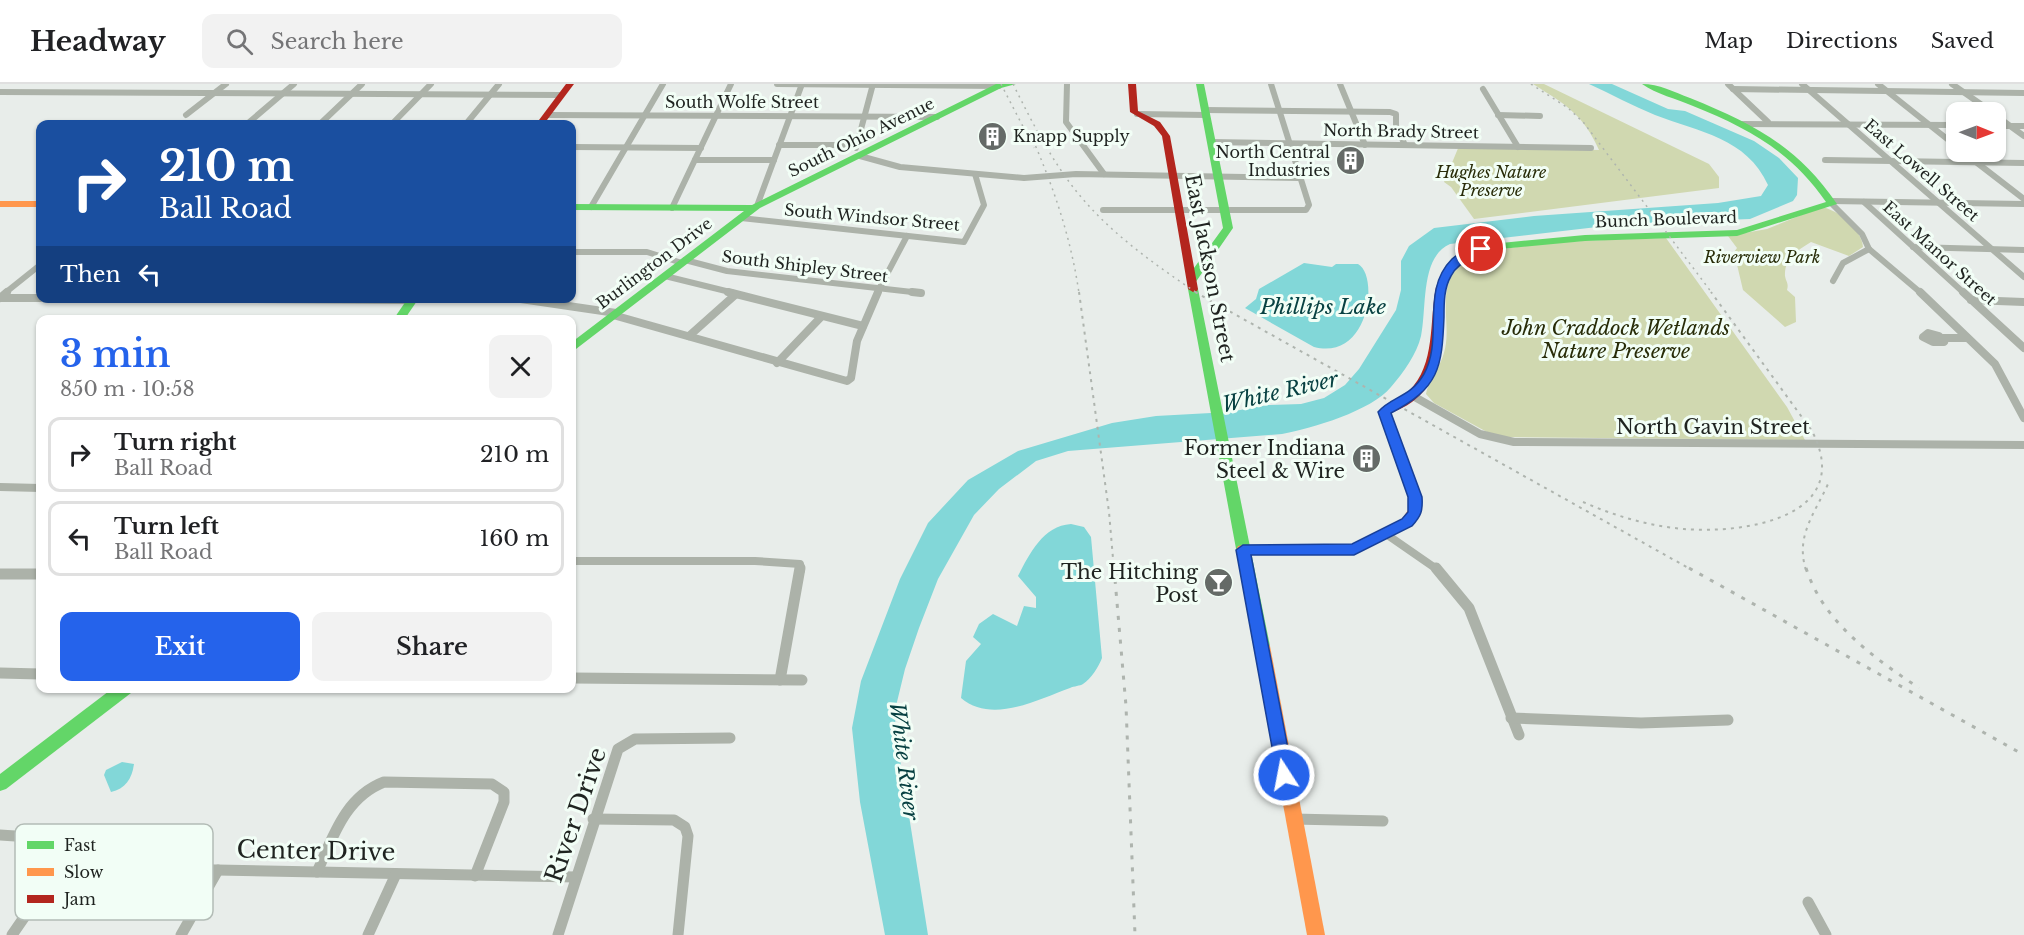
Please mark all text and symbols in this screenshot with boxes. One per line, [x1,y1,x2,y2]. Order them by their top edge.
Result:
search box [202,14,622,68]
text: Headway [30,24,166,59]
icon: search [223,25,256,58]
text: Search here [271,28,404,55]
text: Map [1704,28,1753,54]
text: Directions [1786,28,1898,54]
text: Saved [1931,28,1994,54]
street label: South Wolfe Street [665,92,819,112]
street label: South Ohio Avenue [785,93,937,181]
north arrow [1946,102,2006,162]
map controls [1946,102,2006,162]
street label: East Lowell Street [1860,115,1984,225]
building icon: Knapp Supply [976,120,1008,152]
street label: North Brady Street [1323,120,1479,142]
place label: Knapp Supply [1013,126,1131,146]
text: 210 m [159,140,294,192]
place label: North Central Industries [1216,142,1330,180]
icon: right [60,144,138,222]
building icon: North Central Industries [1335,145,1367,177]
park label: Hughes Nature Preserve [1435,162,1547,200]
street label: East Jackson Street [1180,172,1240,365]
text: Ball Road [159,192,292,225]
street label: East Manor Street [1879,197,2001,309]
street label: South Windsor Street [783,199,961,235]
street label: Bunch Boulevard [1594,207,1738,231]
street label: Burlington Drive [592,213,716,313]
pin [1455,223,1506,274]
icon: arrive [1464,232,1497,265]
street label: South Shipley Street [721,246,889,286]
park label: Riverview Park [1703,247,1820,267]
icon: left [133,258,166,291]
text: Then [60,261,121,288]
water label: Phillips Lake [1259,294,1386,320]
park label: John Craddock Wetlands Nature Preserve [1501,316,1730,363]
text: 3 min [60,332,170,377]
button: close [489,335,552,398]
water label: White River [1219,366,1342,418]
text: 850 m · 10:58 [60,377,195,401]
street label: North Gavin Street [1616,415,1810,439]
text: Turn right [114,429,236,456]
place label: Former Indiana Steel & Wire [1184,436,1346,483]
icon: right [63,438,96,471]
text: 210 m [480,441,549,468]
building icon: Former Indiana Steel & Wire [1350,443,1382,475]
text: Ball Road [114,456,212,480]
text: Turn left [114,513,219,540]
icon: left [63,522,96,555]
text: 160 m [479,525,549,552]
text: Ball Road [114,540,212,564]
place label: The Hitching Post [1061,560,1199,607]
bar icon: The Hitching Post [1203,567,1235,599]
button: Exit [60,612,300,681]
button: Share [312,612,552,681]
water label: White River [884,700,924,823]
street label: River Drive [539,743,612,886]
position arrow [1252,743,1316,807]
legend [15,824,213,920]
text: Fast [64,835,96,855]
street label: Center Drive [236,835,396,866]
text: Slow [64,862,104,882]
text: Jam [62,889,96,909]

